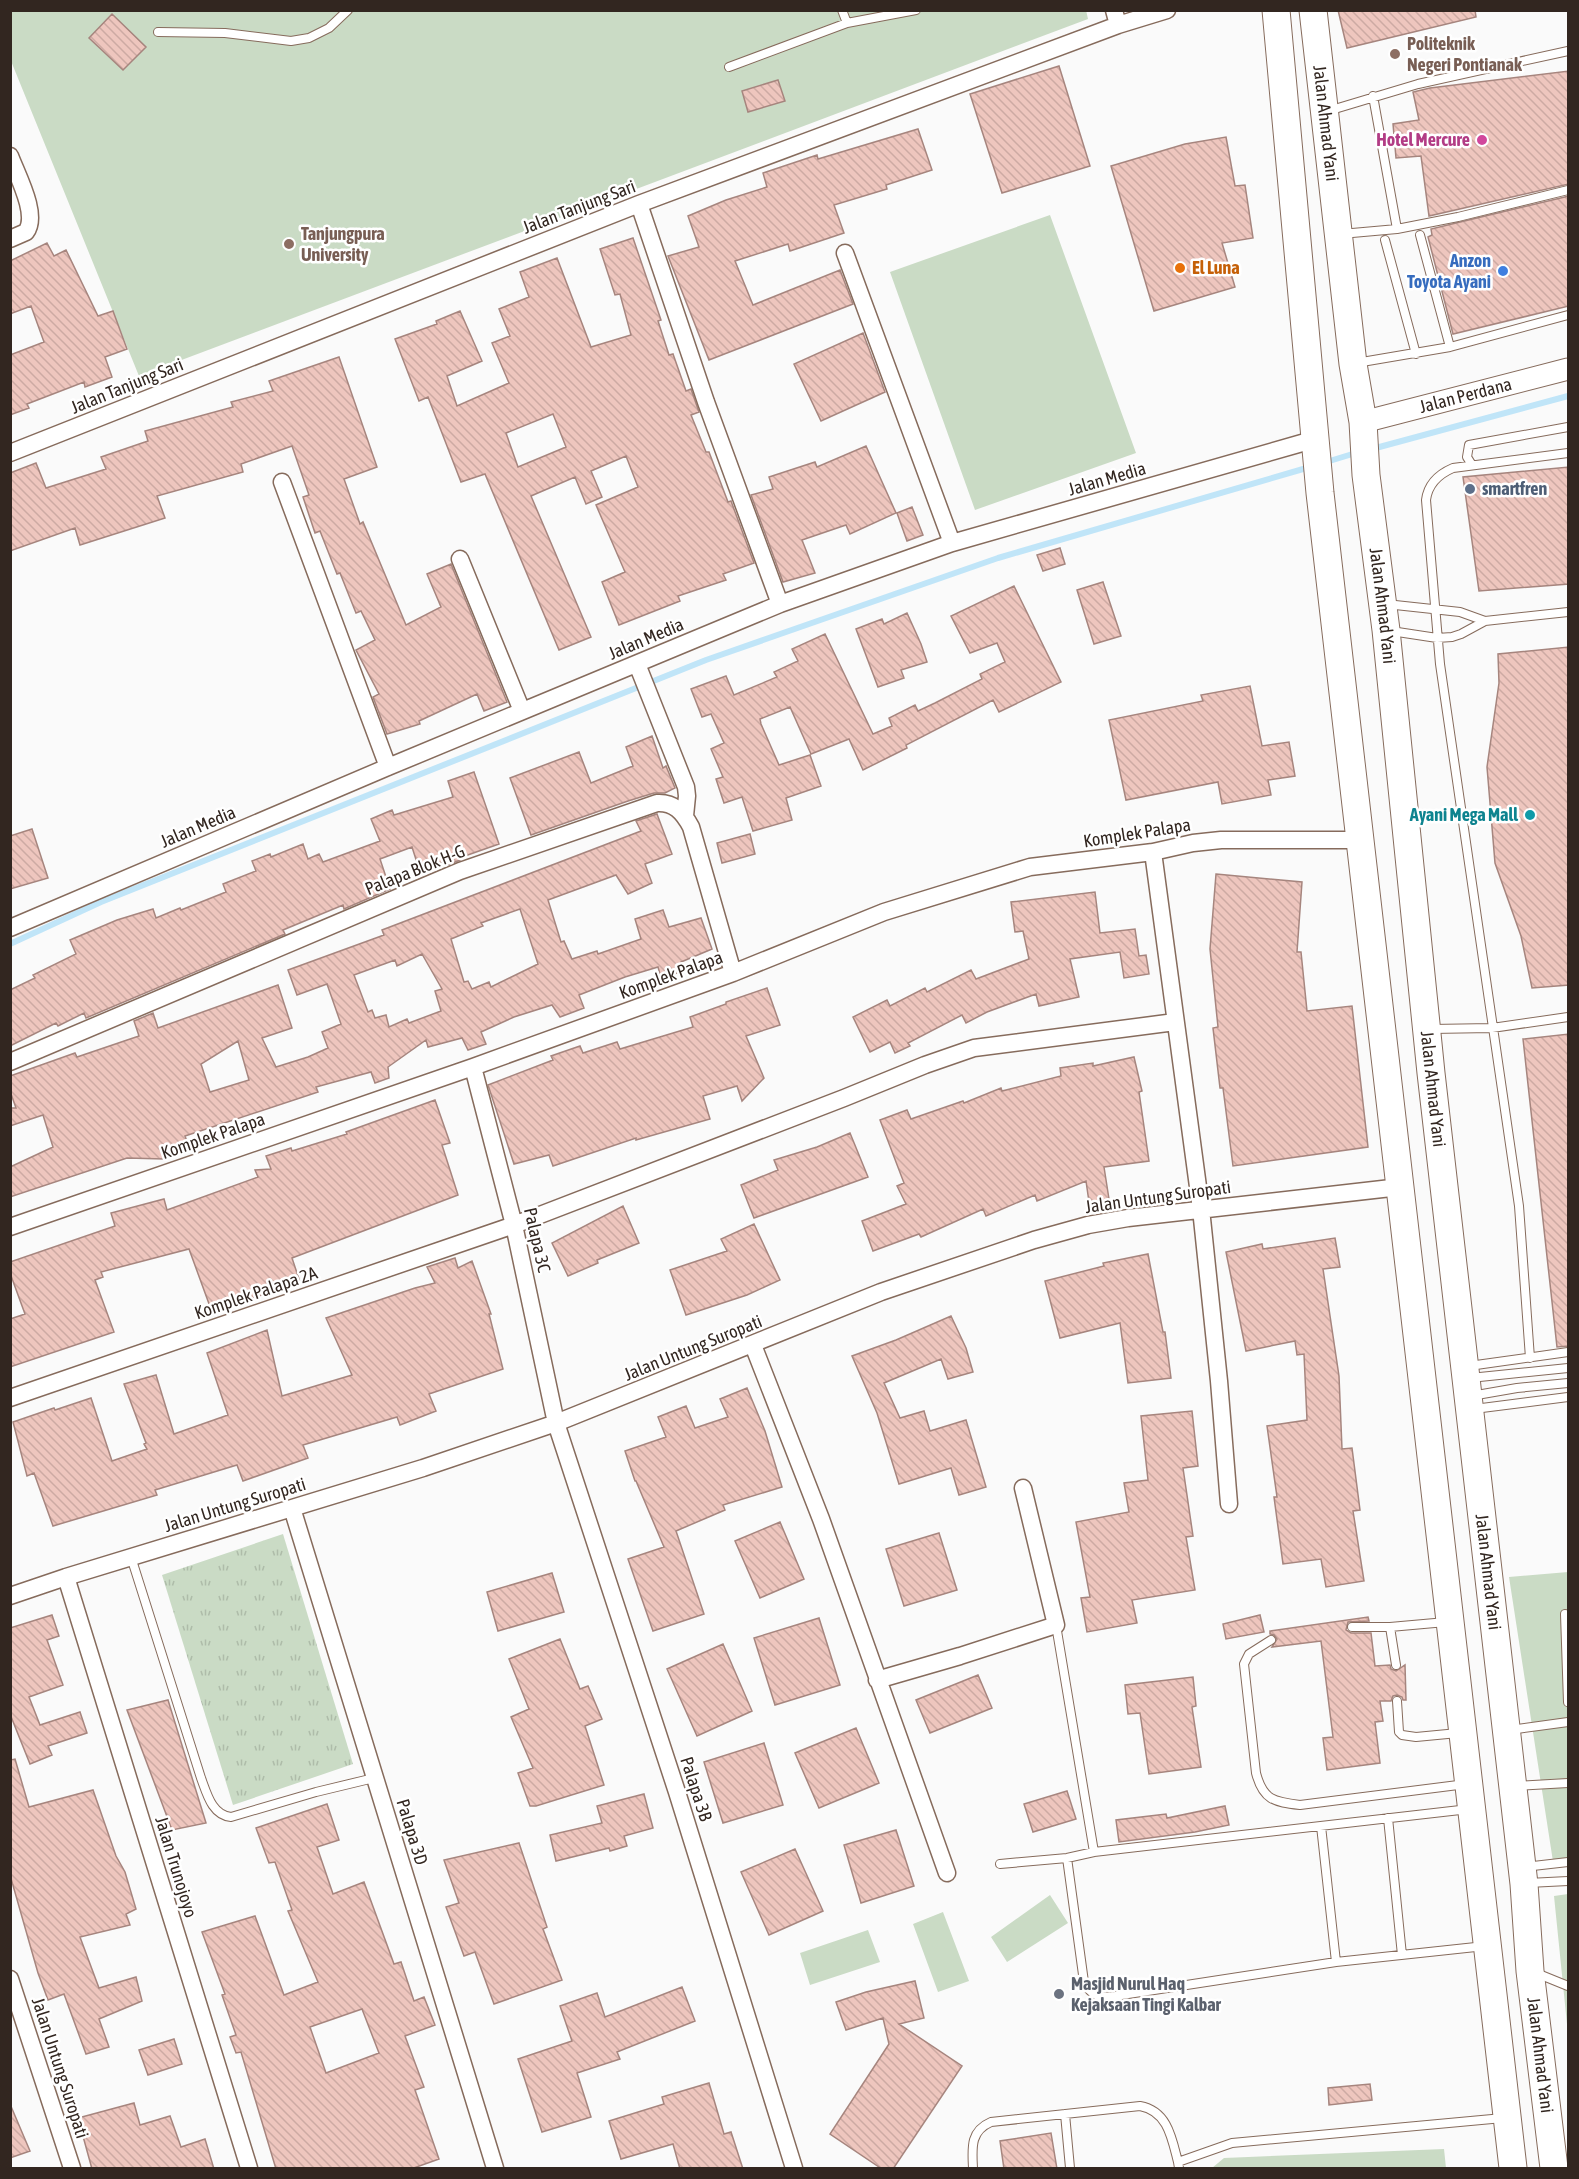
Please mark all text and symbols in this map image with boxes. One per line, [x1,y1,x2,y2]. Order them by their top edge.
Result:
place label: Politeknik Negeri Pontianak [1407,33,1523,75]
marker: Politeknik Negeri Pontianak [1388,47,1402,61]
street label: Jalan Ahmad Yani [1309,64,1343,182]
place label: Hotel Mercure [1376,129,1470,150]
marker: Hotel Mercure [1475,133,1489,147]
street label: Jalan Tanjung Sari [519,175,638,238]
place label: Tanjungpura University [301,223,385,265]
marker: Tanjungpura University [282,237,296,251]
place label: Anzon Toyota Ayani [1407,250,1491,292]
place label: El Luna [1192,257,1240,278]
marker: El Luna [1173,261,1187,275]
marker: Anzon Toyota Ayani [1496,264,1510,278]
street label: Jalan Tanjung Sari [68,353,186,418]
street label: Jalan Perdana [1417,373,1514,417]
street label: Jalan Media [1066,457,1148,500]
place label: smartfren [1482,478,1547,499]
marker: smartfren [1463,482,1477,496]
street label: Jalan Ahmad Yani [1365,546,1400,665]
street label: Jalan Media [605,613,687,664]
street label: Jalan Media [157,801,239,852]
place label: Ayani Mega Mall [1409,804,1518,825]
marker: Ayani Mega Mall [1523,808,1537,822]
street label: Komplek Palapa [1082,814,1192,851]
street label: Palapa Blok H-G [362,840,468,899]
street label: Komplek Palapa [616,946,725,1003]
street label: Jalan Ahmad Yani [1417,1030,1450,1148]
street label: Komplek Palapa [158,1108,268,1163]
street label: Jalan Untung Suropati [1084,1176,1232,1217]
street label: Palapa 3C [520,1205,555,1274]
street label: Komplek Palapa 2A [192,1262,320,1323]
street label: Jalan Untung Suropati [621,1310,765,1385]
street label: Jalan Untung Suropati [162,1473,308,1536]
street label: Jalan Ahmad Yani [1472,1513,1506,1631]
street label: Palapa 3B [676,1754,717,1824]
street label: Palapa 3D [393,1796,432,1867]
street label: Jalan Trunojoyo [151,1814,202,1920]
place label: Masjid Nurul Haq Kejaksaan Tingi Kalbar [1071,1973,1222,2015]
marker: Masjid Nurul Haq Kejaksaan Tingi Kalbar [1052,1987,1066,2001]
street label: Jalan Untung Suropati [28,1995,93,2141]
street label: Jalan Ahmad Yani [1523,1996,1558,2114]

